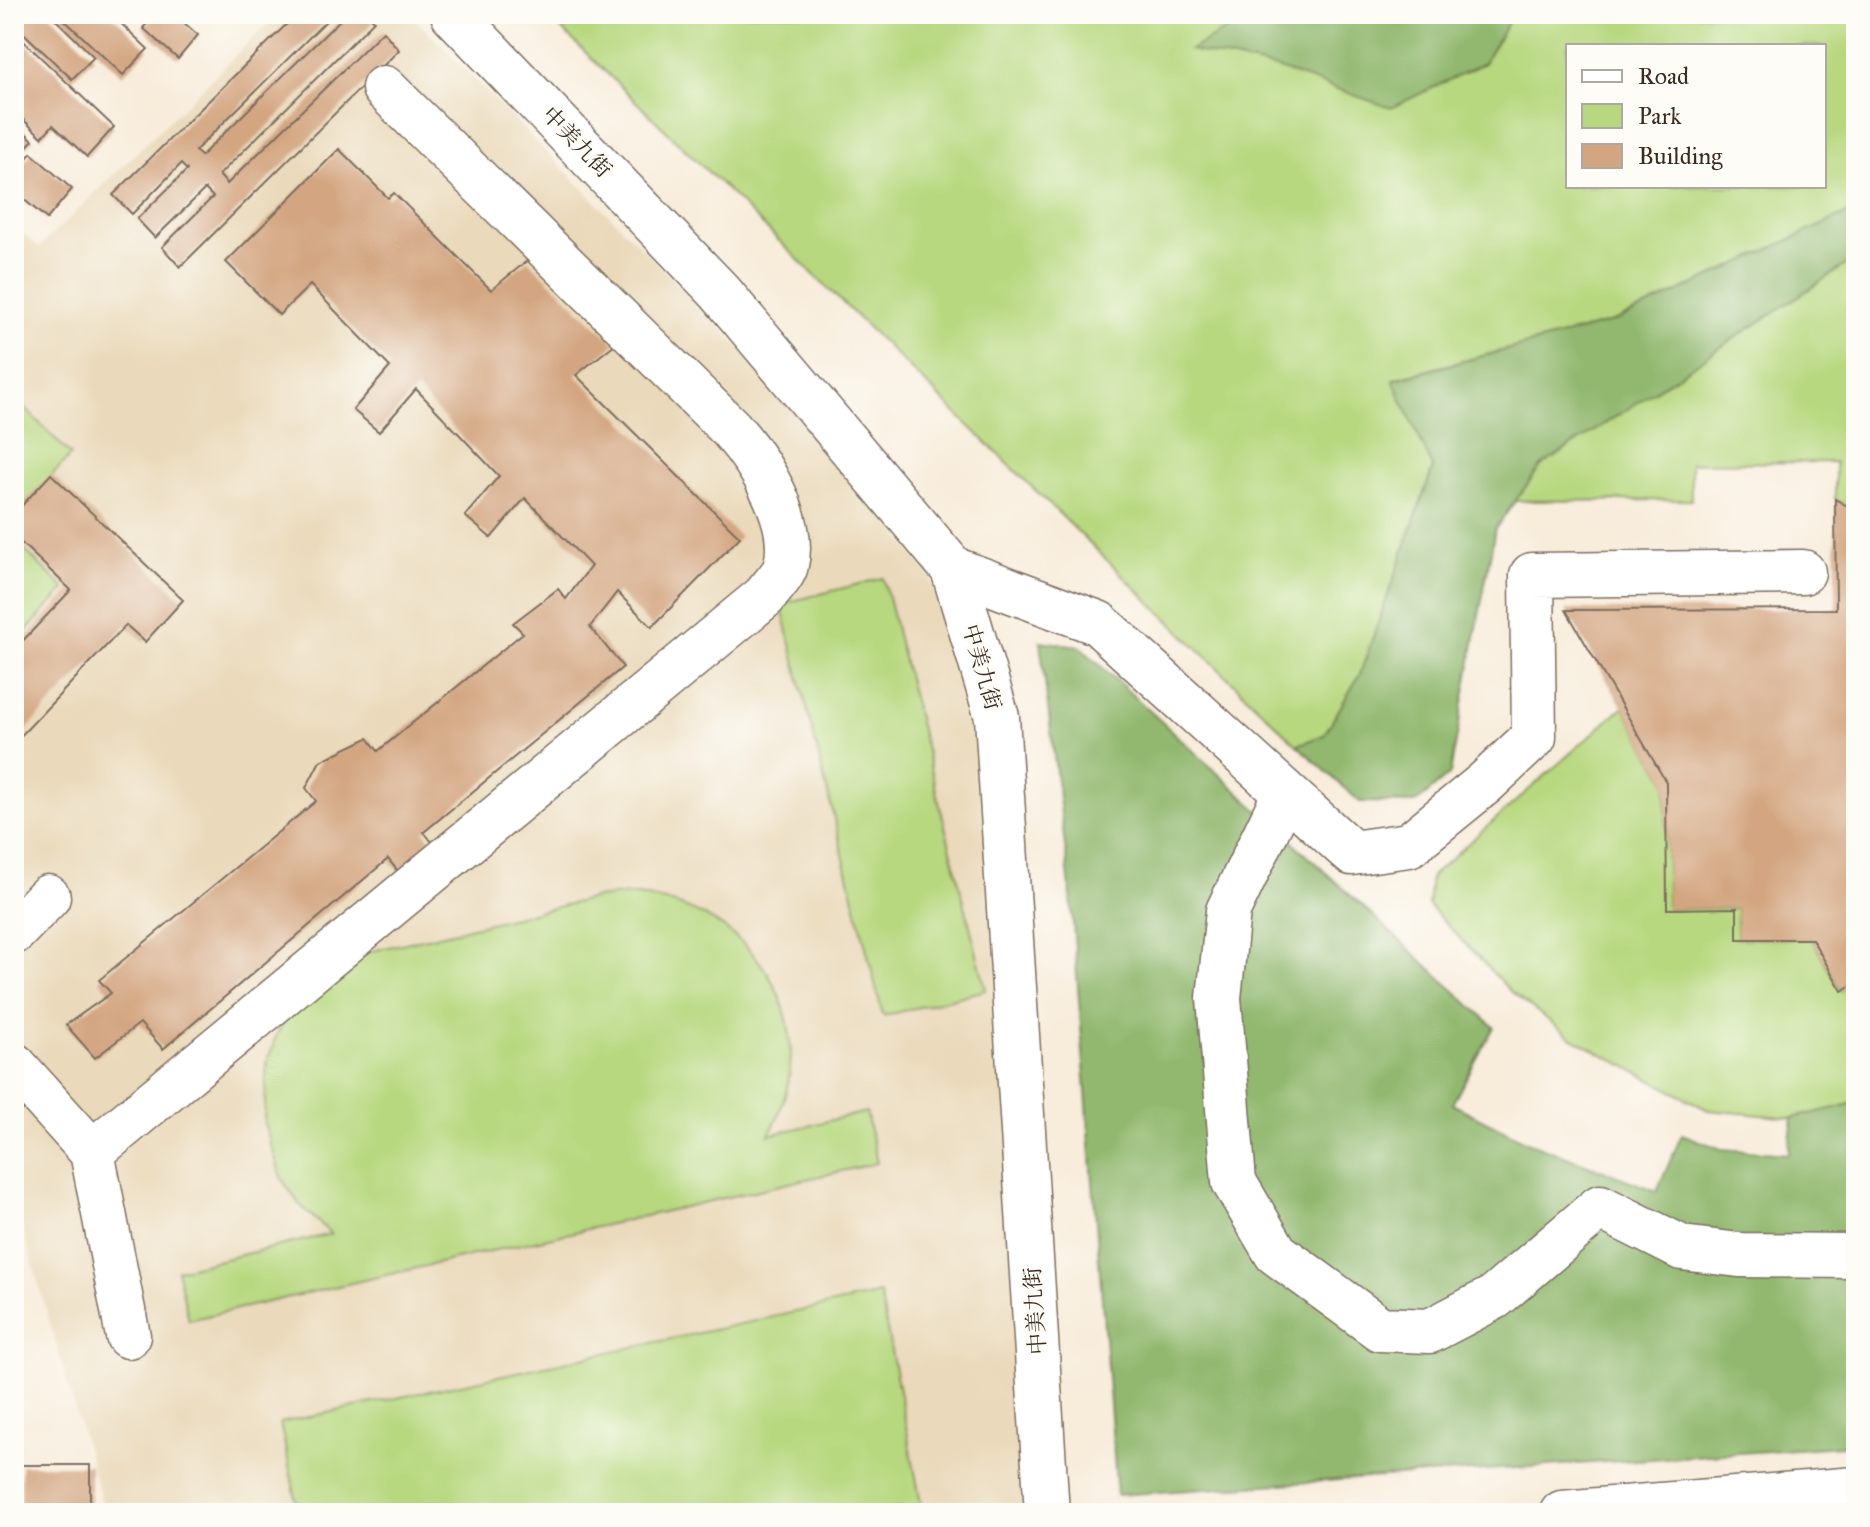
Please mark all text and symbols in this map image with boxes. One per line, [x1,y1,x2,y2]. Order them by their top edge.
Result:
legend [1566,44,1826,188]
text: Road [1638,61,1689,91]
street label: 中美九街 [537,101,617,183]
text: Park [1638,101,1682,131]
text: Building [1638,141,1723,171]
street label: 中美九街 [957,621,1007,713]
street label: 中美九街 [1018,1266,1052,1356]

